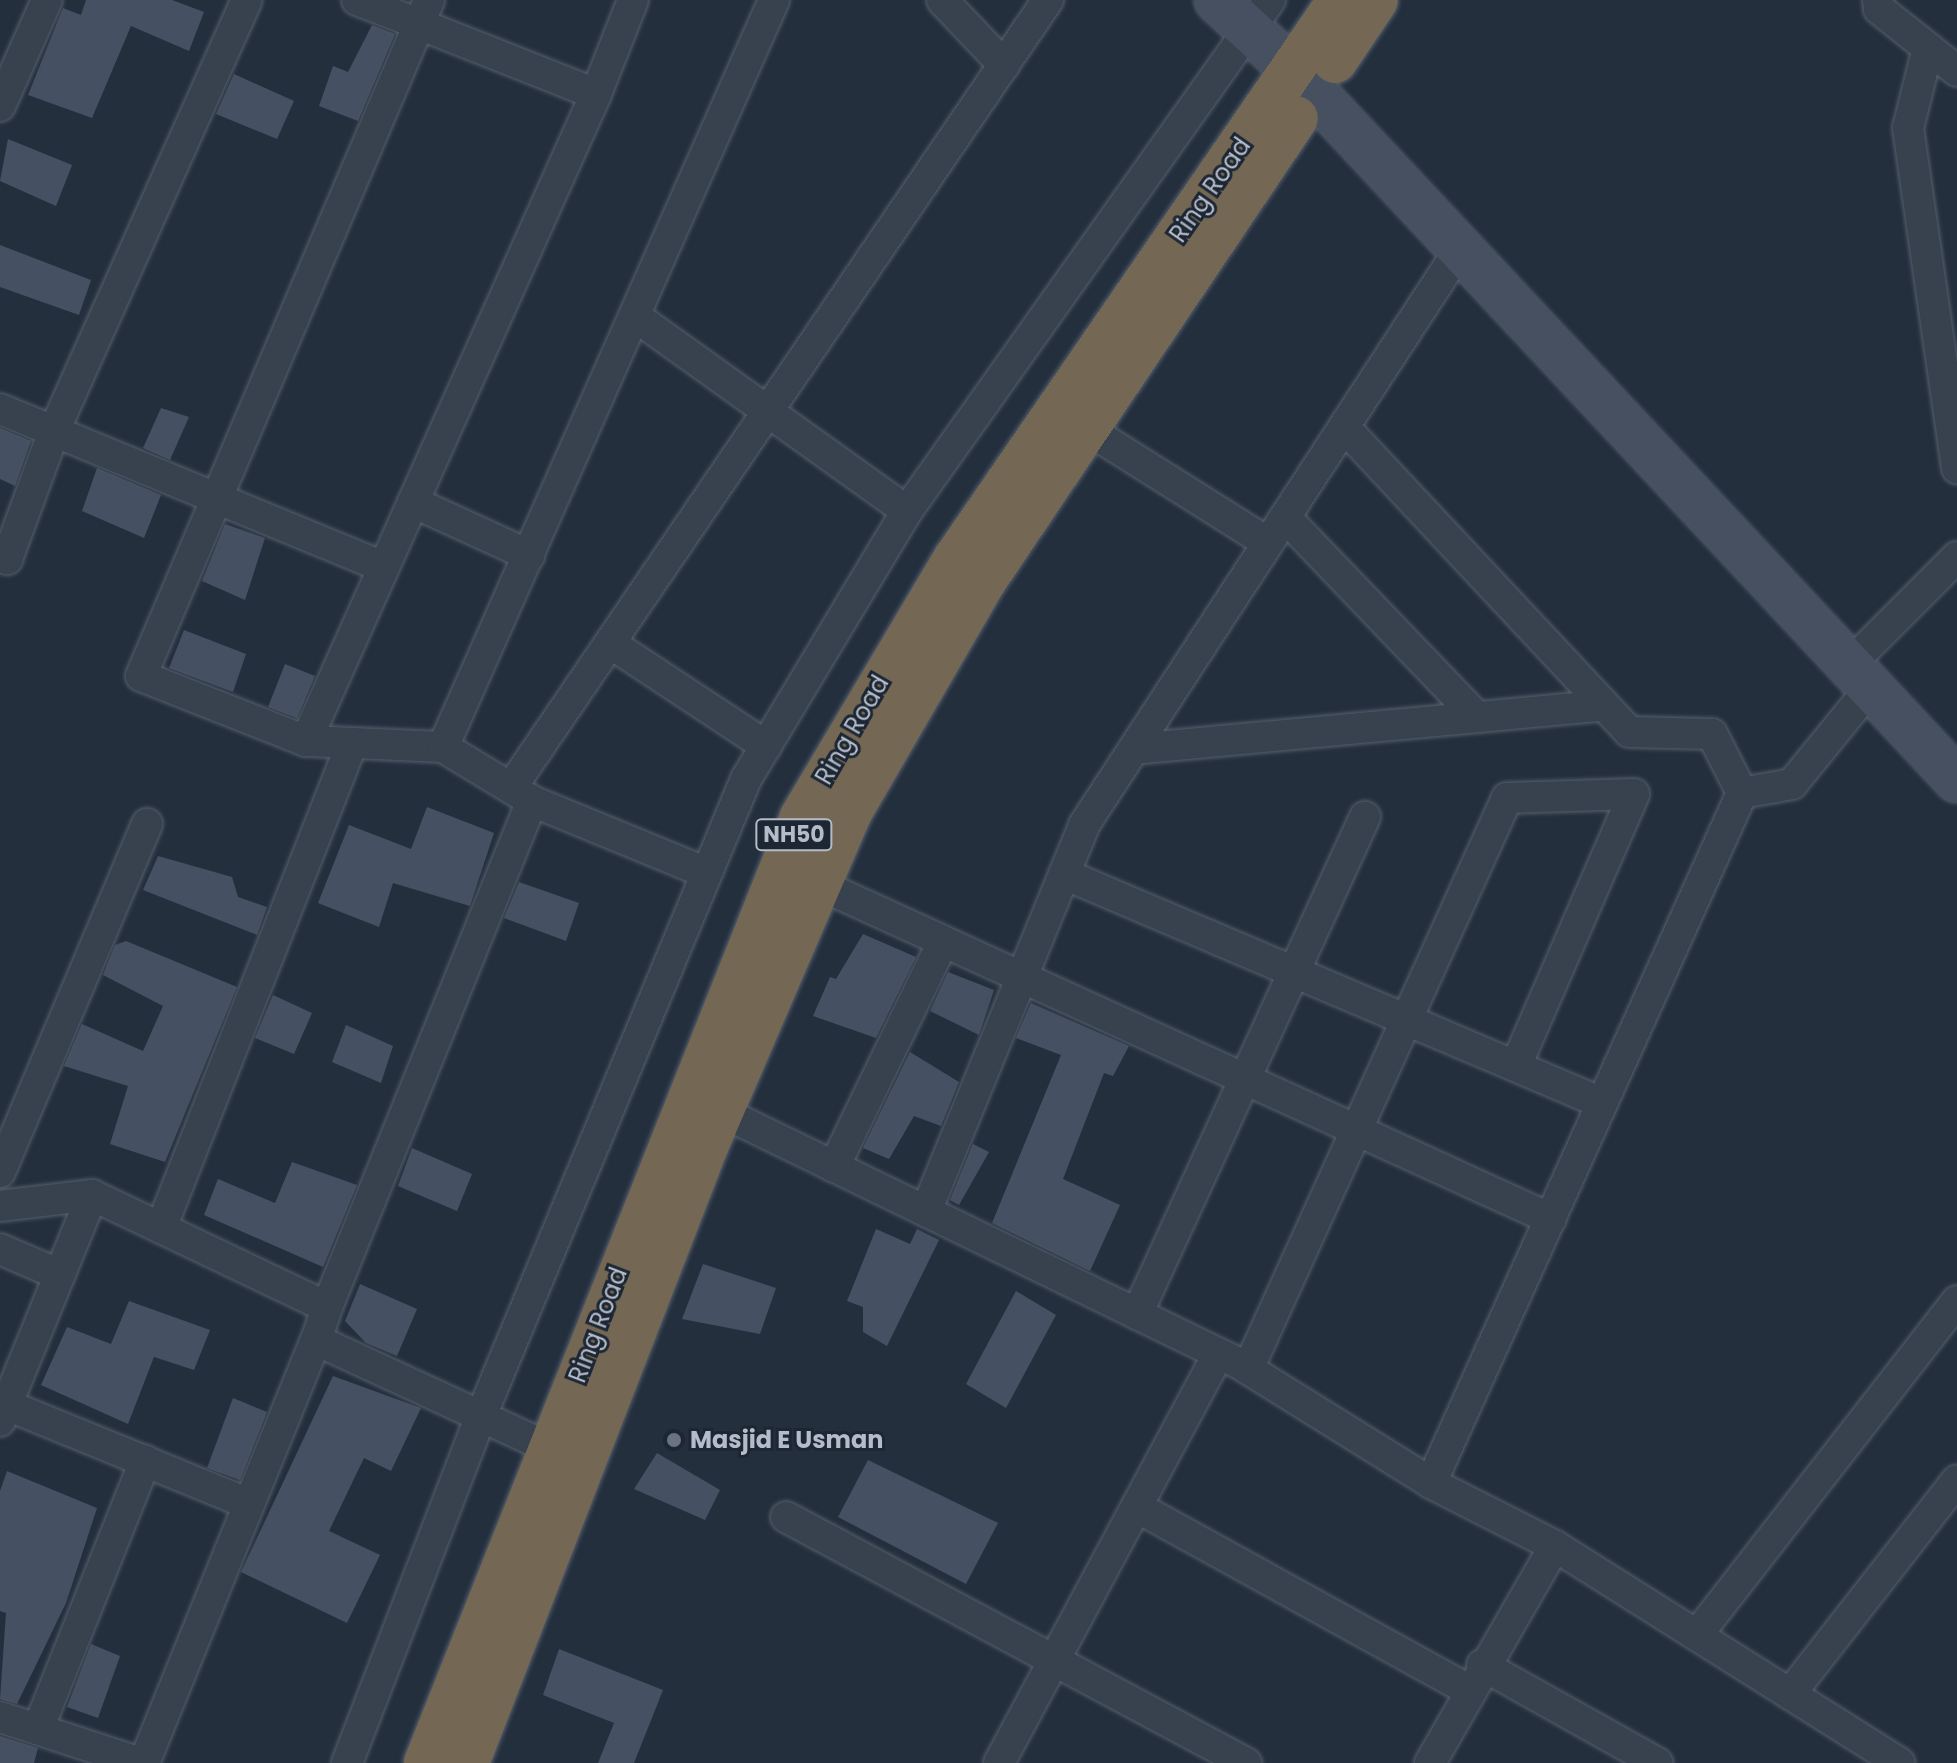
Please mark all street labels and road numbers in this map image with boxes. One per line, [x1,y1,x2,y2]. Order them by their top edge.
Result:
street label: Ring Road [1164,132,1256,248]
street label: Ring Road [809,670,895,790]
road number: NH50 [754,817,834,853]
street label: Ring Road [563,1263,633,1387]

